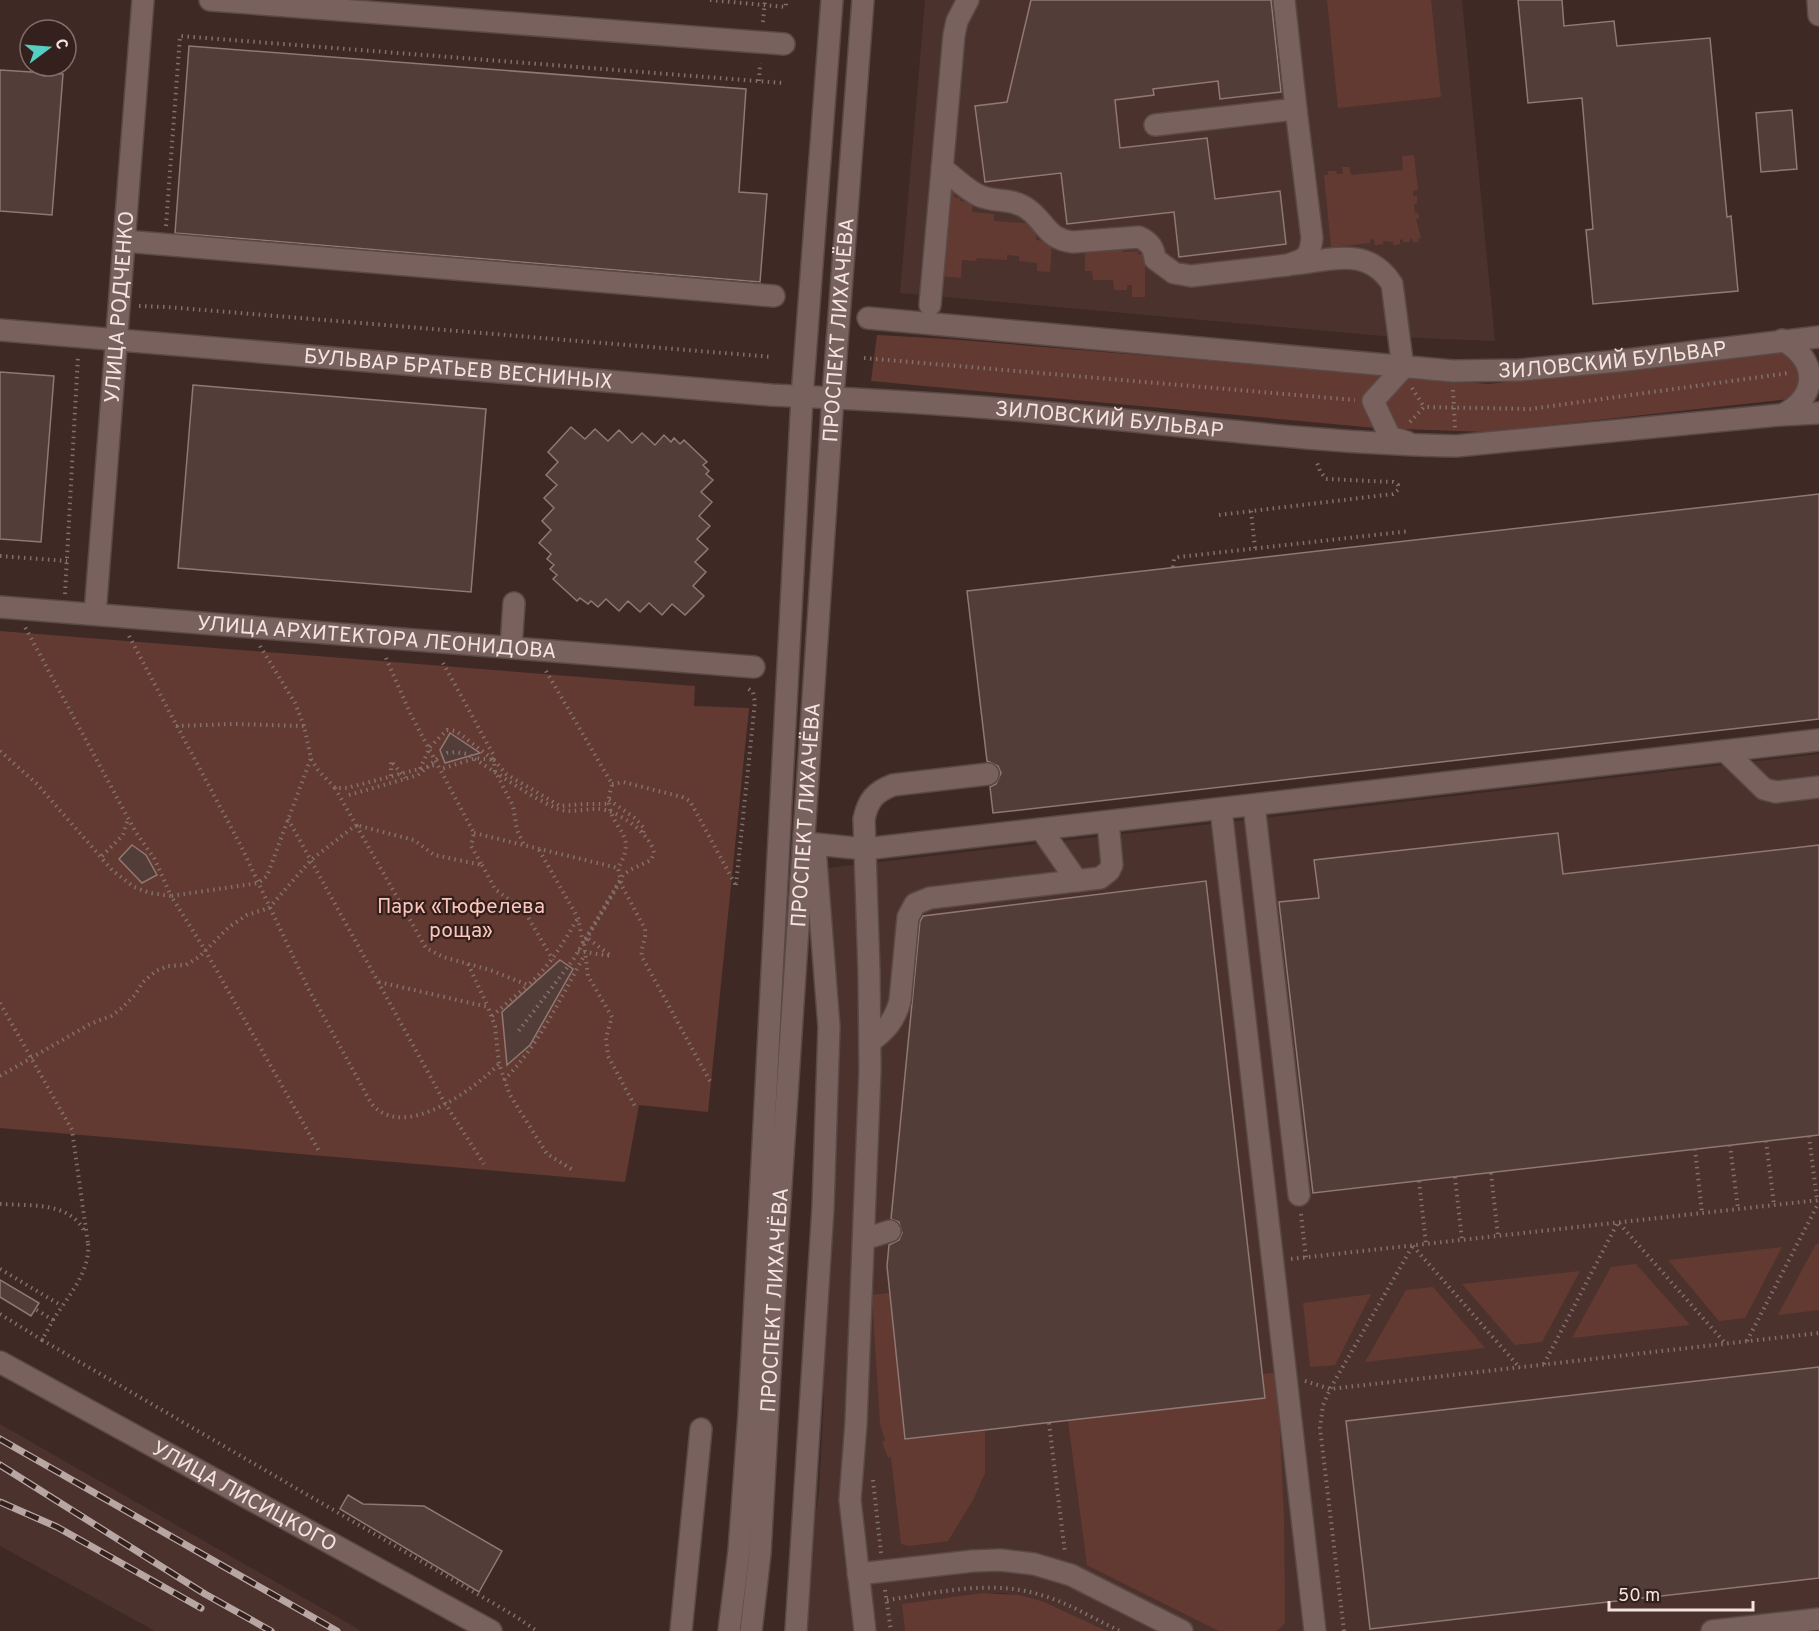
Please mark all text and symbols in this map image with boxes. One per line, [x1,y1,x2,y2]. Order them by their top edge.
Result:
north arrow [18,18,78,78]
text: С [49,37,72,52]
street label: УЛИЦА РОДЧЕНКО [100,210,141,404]
street label: ПРОСПЕКТ ЛИХАЧЁВА [818,217,861,443]
street label: ЗИЛОВСКИЙ БУЛЬВАР [1498,336,1728,385]
street label: БУЛЬВАР БРАТЬЕВ ВЕСНИНЫХ [303,344,614,397]
street label: ЗИЛОВСКИЙ БУЛЬВАР [994,396,1225,445]
street label: УЛИЦА АРХИТЕКТОРА ЛЕОНИДОВА [196,611,557,666]
street label: ПРОСПЕКТ ЛИХАЧЁВА [786,702,828,928]
park label: Парк «Тюфелева роща» [377,894,545,945]
street label: ПРОСПЕКТ ЛИХАЧЁВА [756,1187,796,1413]
street label: УЛИЦА ЛИСИЦКОГО [147,1436,341,1559]
scale bar [1609,1574,1753,1612]
text: 50 m [1618,1585,1660,1608]

